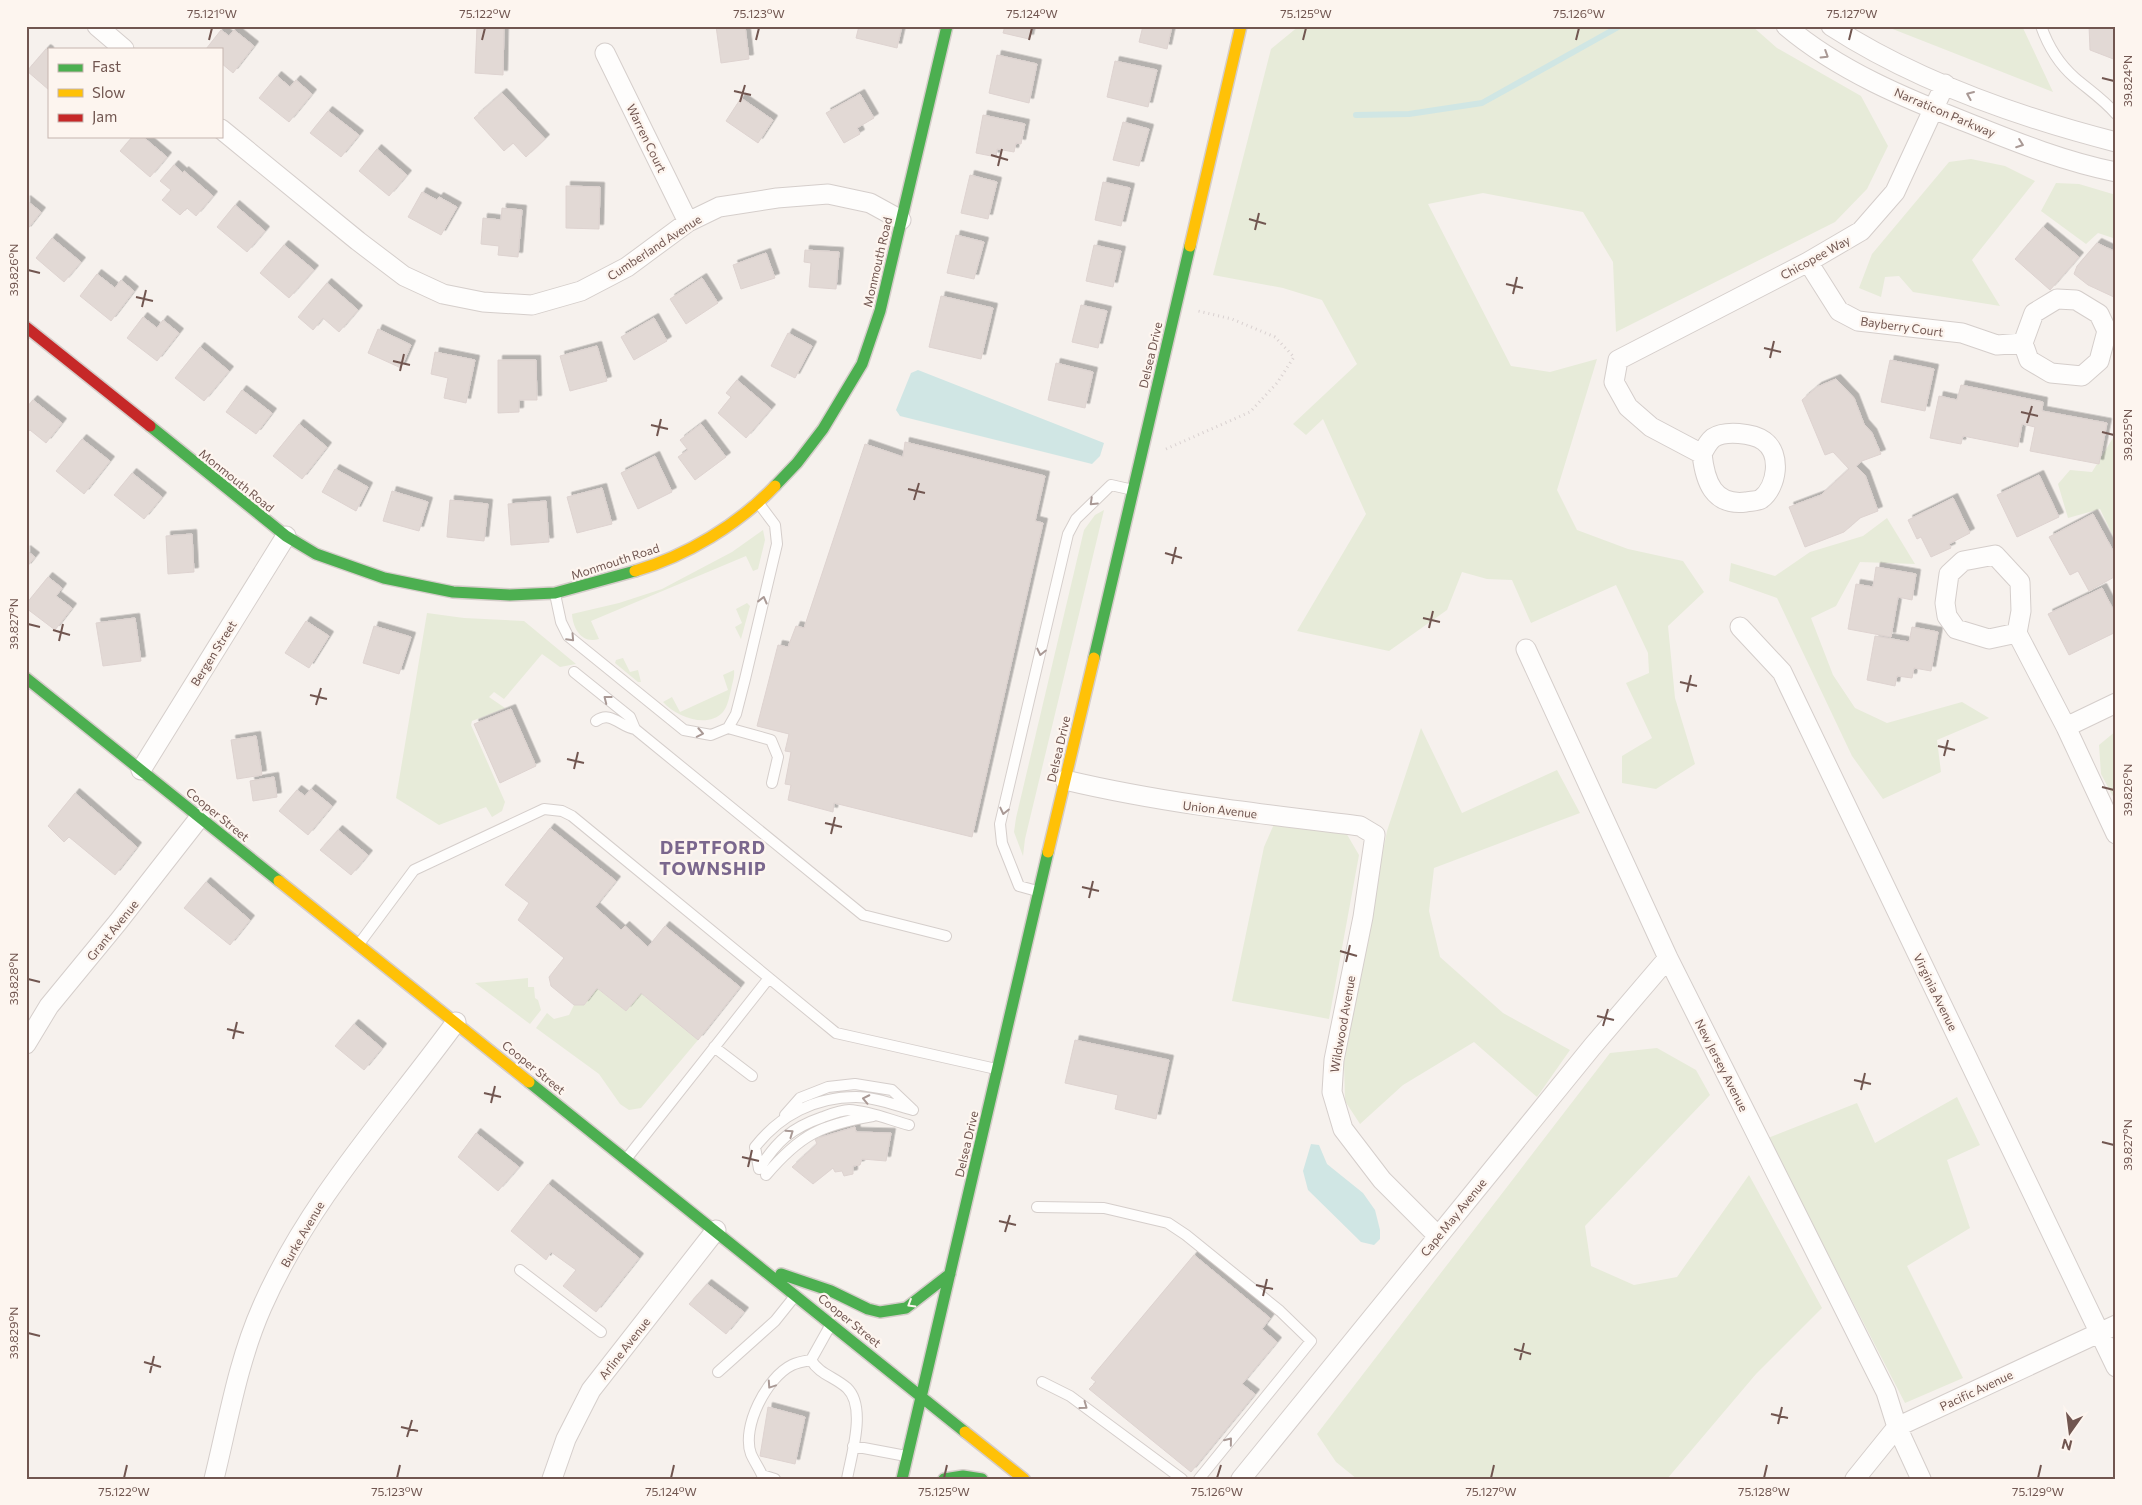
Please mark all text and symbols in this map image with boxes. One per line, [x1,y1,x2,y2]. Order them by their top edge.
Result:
text: 75.121°W [187,6,237,20]
text: 75.122°W [459,6,511,20]
text: 75.123°W [733,6,785,20]
text: 75.124°W [1006,6,1058,20]
text: 75.125°W [1280,6,1332,20]
text: 75.126°W [1553,6,1605,20]
text: 75.127°W [1827,6,1877,20]
legend [48,48,222,138]
one-way arrow [1820,48,1829,58]
text: 39.824°N [2120,55,2134,107]
text: Fast [92,57,121,75]
text: Slow [92,83,125,101]
street label: Narraticon Parkway [1892,84,1998,140]
one-way arrow [1966,91,1974,101]
street label: Warren Court [624,101,670,175]
text: Jam [92,107,117,125]
one-way arrow [2016,138,2024,148]
street label: Cumberland Avenue [604,211,704,283]
street label: Monmouth Road [860,216,894,308]
street label: Chicopee Way [1778,232,1852,282]
text: 39.826°N [6,244,20,296]
street label: Bayberry Court [1860,313,1944,339]
street label: Delsea Drive [1136,321,1164,389]
text: 39.825°N [2120,409,2134,461]
street label: Monmouth Road [197,446,277,514]
one-way arrow [1090,496,1099,505]
street label: Monmouth Road [569,540,661,582]
one-way arrow [757,596,768,605]
text: 39.827°N [6,598,20,650]
street label: Bergen Street [187,618,239,688]
one-way arrow [566,632,575,641]
one-way arrow [1036,648,1047,657]
one-way arrow [604,696,613,704]
street label: Delsea Drive [1044,715,1072,783]
one-way arrow [696,728,705,738]
text: 39.826°N [2120,764,2134,816]
street label: Cooper Street [184,784,252,844]
street label: Union Avenue [1182,797,1258,821]
one-way arrow [999,806,1010,815]
district label: DEPTFORD TOWNSHIP [659,836,767,879]
street label: Grant Avenue [83,897,141,963]
street label: Virginia Avenue [1911,951,1961,1033]
text: 39.828°N [6,953,20,1005]
street label: Wildwood Avenue [1327,974,1357,1074]
street label: New Jersey Avenue [1692,1017,1751,1114]
street label: Cooper Street [500,1037,568,1097]
one-way arrow [861,1094,870,1105]
street label: Delsea Drive [952,1110,980,1178]
text: 39.827°N [2120,1119,2134,1171]
one-way arrow [784,1130,794,1139]
street label: Cape May Avenue [1417,1175,1489,1259]
street label: Burke Avenue [277,1198,327,1270]
street label: Cooper Street [816,1290,884,1350]
one-way arrow [908,1297,917,1307]
text: 39.829°N [6,1307,20,1359]
street label: Arline Avenue [595,1314,653,1382]
street label: Pacific Avenue [1937,1367,2015,1413]
one-way arrow [768,1379,777,1389]
one-way arrow [1078,1401,1087,1409]
north arrow [2044,1408,2094,1458]
text: N [2060,1436,2074,1455]
one-way arrow [1224,1438,1232,1447]
text: 75.122°W [98,1484,150,1498]
text: 75.123°W [371,1484,423,1498]
text: 75.124°W [645,1484,697,1498]
text: 75.125°W [918,1484,970,1498]
text: 75.126°W [1191,1484,1243,1498]
text: 75.127°W [1466,1484,1516,1498]
text: 75.128°W [1738,1484,1790,1498]
text: 75.129°W [2012,1484,2064,1498]

